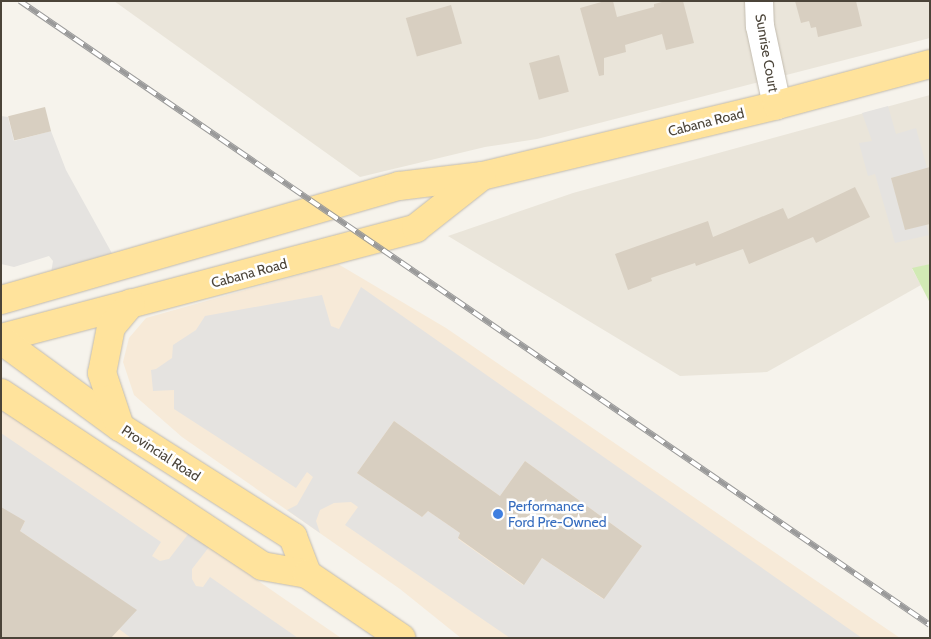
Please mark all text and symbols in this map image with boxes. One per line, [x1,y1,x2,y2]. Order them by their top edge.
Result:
street label: Sunrise Court [752,12,782,94]
street label: Cabana Road [666,104,746,140]
street label: Cabana Road [209,255,289,291]
street label: Provincial Road [119,421,203,485]
place label: Performance Ford Pre-Owned [508,498,607,530]
marker: Performance Ford Pre-Owned [492,508,504,520]

